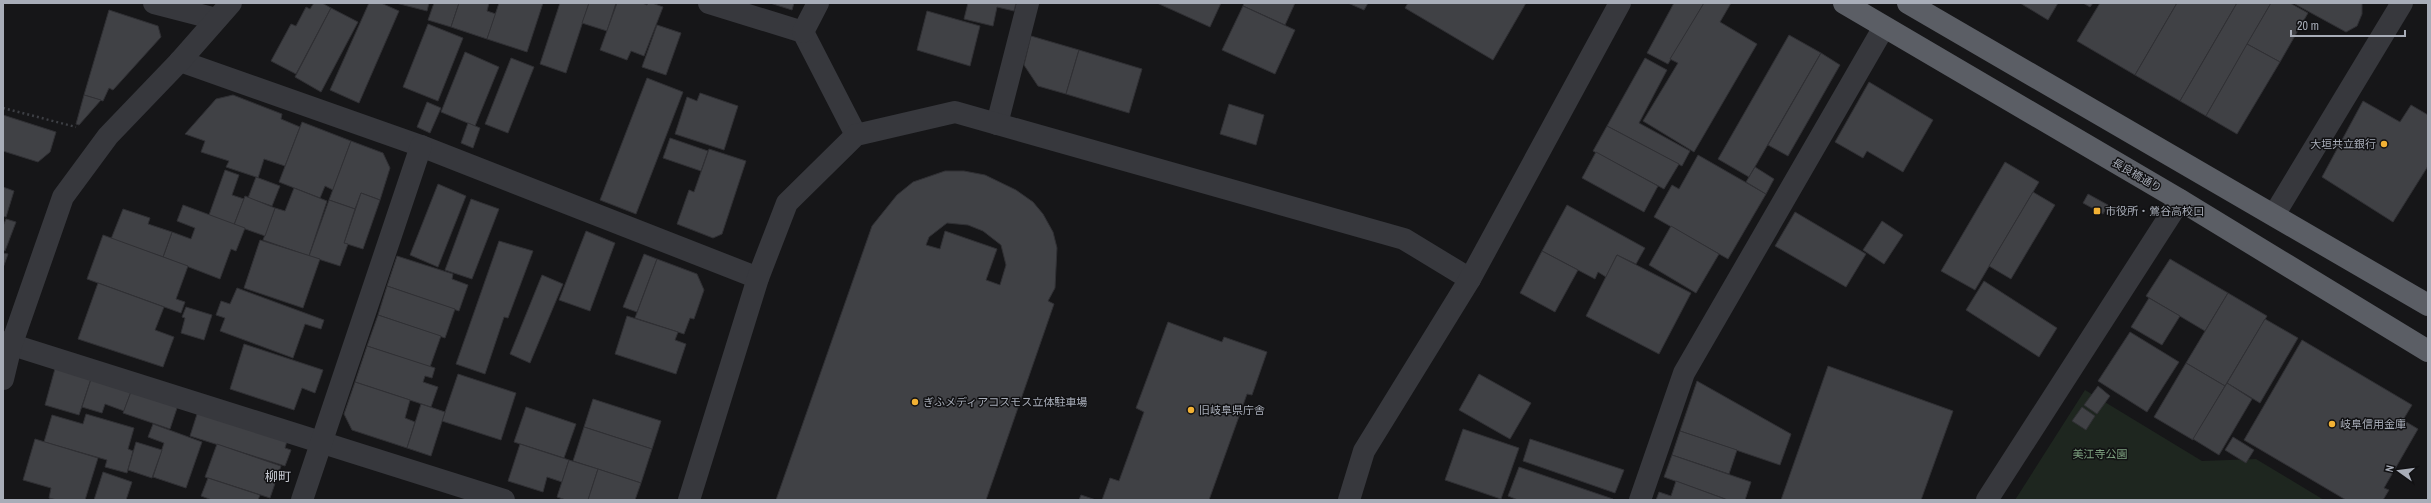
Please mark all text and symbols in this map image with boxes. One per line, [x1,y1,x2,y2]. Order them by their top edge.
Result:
scale bar [2291,12,2405,38]
text: 20 m [2297,18,2319,34]
place label: 大垣共立銀行 [2310,137,2376,151]
marker: 大垣共立銀行 [2379,139,2389,149]
street label: 長良橋通り [2110,155,2164,195]
place label: 市役所・鶯谷高校口 [2105,204,2204,218]
marker: 市役所・鶯谷高校口 [2092,206,2102,216]
place label: ぎふメディアコスモス立体駐車場 [923,395,1087,409]
marker: ぎふメディアコスモス立体駐車場 [910,397,920,407]
place label: 旧岐阜県庁舎 [1199,403,1265,417]
marker: 旧岐阜県庁舎 [1186,405,1196,415]
place label: 岐阜信用金庫 [2340,417,2406,431]
marker: 岐阜信用金庫 [2327,419,2337,429]
park label: 美江寺公園 [2073,447,2128,461]
north arrow [2379,451,2419,491]
text: N [2382,464,2397,473]
district label: 柳町 [265,468,291,485]

